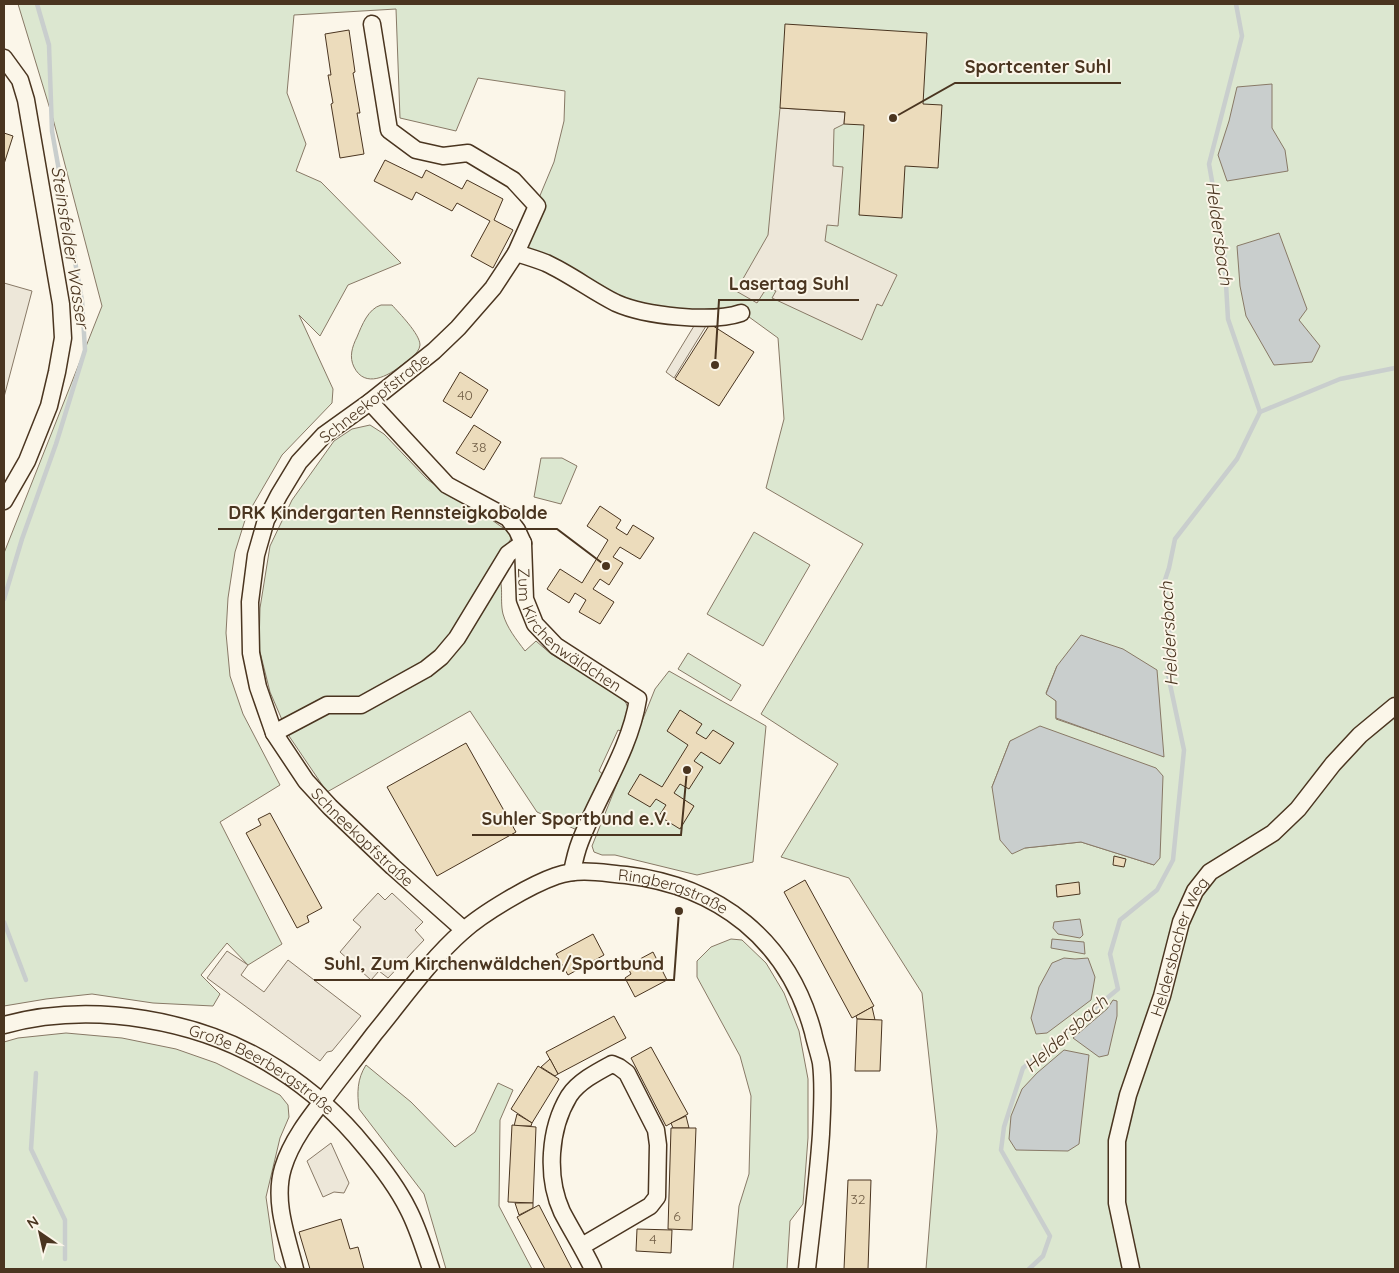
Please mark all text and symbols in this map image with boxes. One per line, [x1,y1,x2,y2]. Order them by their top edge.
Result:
callout: Sportcenter Suhl [955,50,1121,83]
text: Sportcenter Suhl [965,55,1111,78]
water label: Steinsfelder Wasser [46,164,95,332]
water label: Heldersbach [1201,179,1238,287]
callout: Lasertag Suhl [719,267,859,300]
text: Lasertag Suhl [729,272,849,295]
street label: Schneekopfstraße [315,349,433,447]
house number: 40 [457,386,473,404]
house number: 38 [472,438,486,456]
callout: DRK Kindergarten Rennsteigkobolde [218,496,557,529]
text: DRK Kindergarten Rennsteigkobolde [228,501,548,524]
street label: Zum Kirchenwäldchen [514,567,625,696]
water label: Heldersbach [1154,580,1183,687]
street label: Schneekopfstraße [307,783,418,891]
callout: Suhler Sportbund e.V. [472,802,681,835]
text: Suhler Sportbund e.V. [481,807,671,830]
street label: Ringbergstraße [617,864,732,918]
street label: Heldersbacher Weg [1146,872,1213,1019]
callout: Suhl, Zum Kirchenwäldchen/Sportbund [314,947,674,980]
text: Suhl, Zum Kirchenwäldchen/Sportbund [324,952,664,975]
water label: Heldersbach [1019,989,1113,1077]
street label: Große Beerbergstraße [187,1020,339,1119]
house number: 32 [850,1190,866,1208]
house number: 6 [673,1207,681,1225]
north arrow [15,1208,65,1258]
text: N [23,1212,42,1233]
house number: 4 [649,1230,657,1248]

